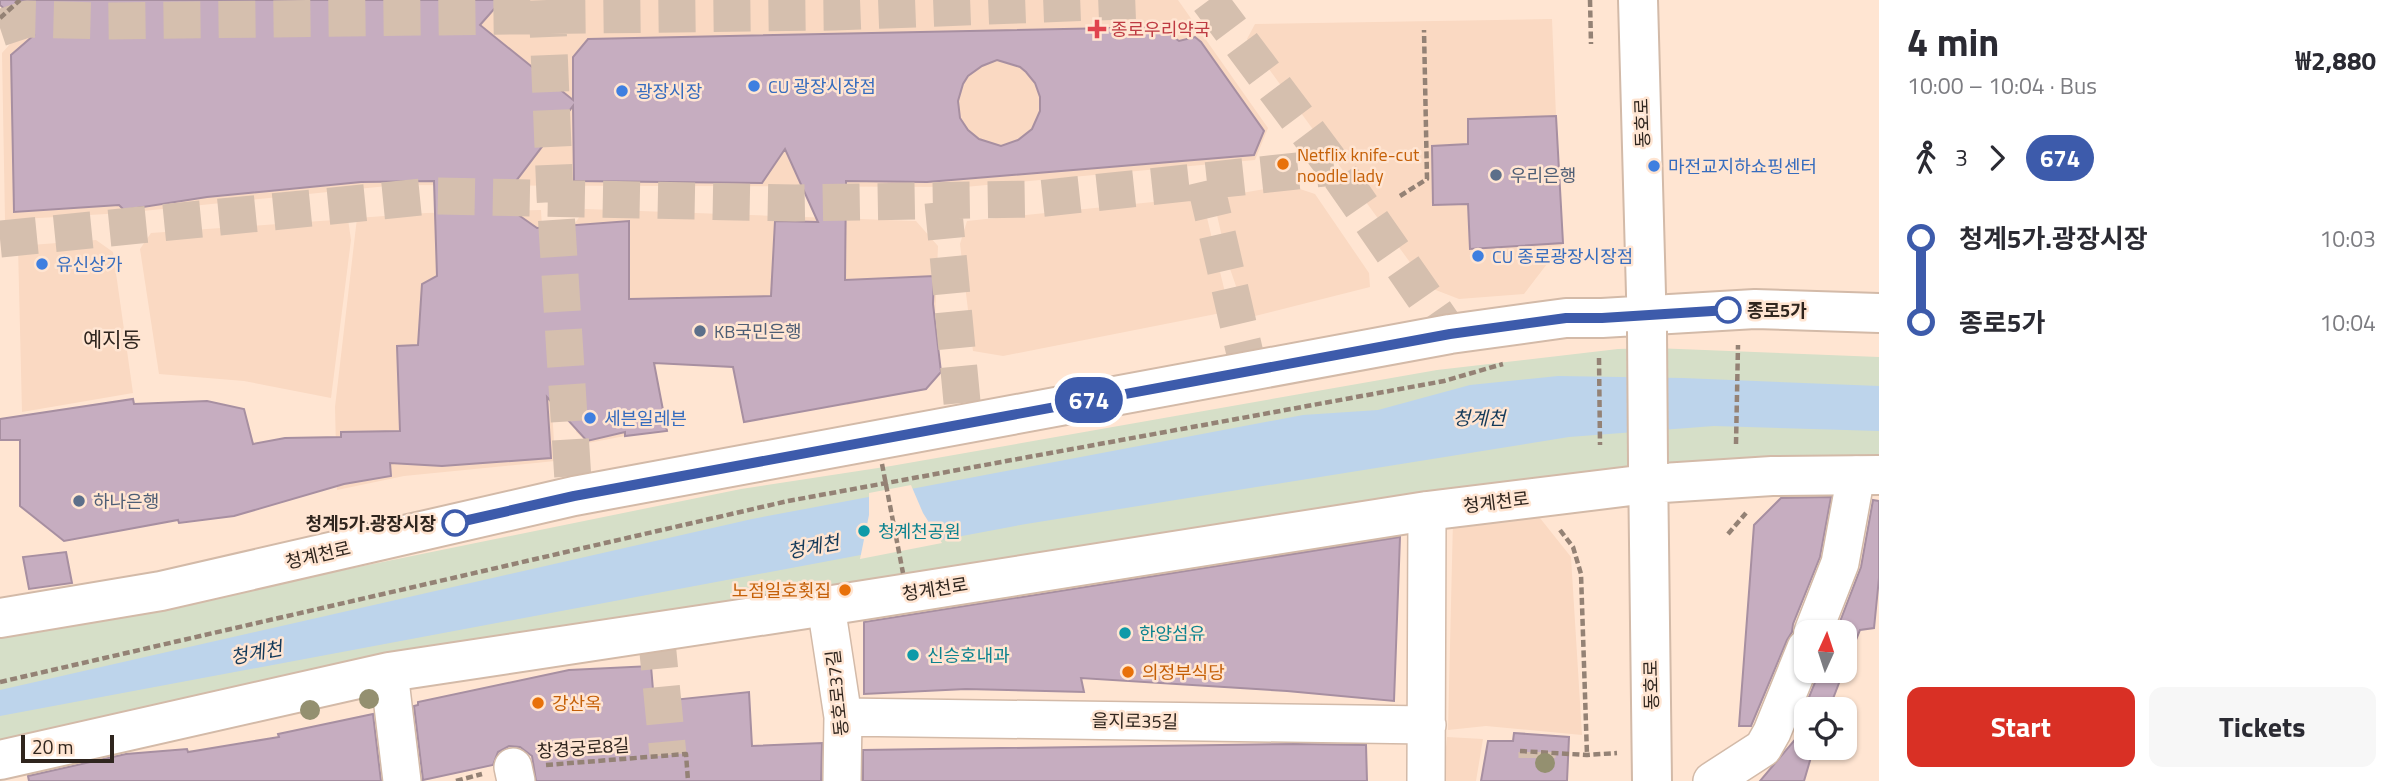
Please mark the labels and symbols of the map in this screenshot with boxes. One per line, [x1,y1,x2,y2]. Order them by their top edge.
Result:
place label: 종로우리약국 [1111,16,1210,43]
marker: 종로우리약국 [1089,21,1105,37]
place label: CU 광장시장점 [768,73,876,100]
place label: 광장시장 [636,78,702,105]
marker: CU 광장시장점 [746,78,762,94]
marker: 광장시장 [614,83,630,99]
street label: 동호로 [1628,98,1656,148]
place label: Netflix knife-cut noodle lady [1297,141,1420,189]
place label: 마전교지하쇼핑센터 [1668,153,1817,180]
marker: Netflix knife-cut noodle lady [1275,156,1291,172]
marker: 마전교지하쇼핑센터 [1646,158,1662,174]
place label: 우리은행 [1510,162,1576,189]
marker: 우리은행 [1488,167,1504,183]
place label: CU 종로광장시장점 [1492,243,1633,270]
marker: CU 종로광장시장점 [1470,248,1486,264]
place label: 유신상가 [56,251,123,278]
marker: 유신상가 [34,256,50,272]
marker: 종로5가 [1715,297,1741,323]
place label: 종로5가 [1747,297,1807,324]
place label: KB국민은행 [714,318,802,345]
district label: 예지동 [83,323,141,355]
marker: KB국민은행 [692,323,708,339]
line badge: 674 [1049,377,1129,423]
water label: 청계천 [1453,403,1507,432]
place label: 세븐일레븐 [604,405,687,432]
marker: 세븐일레븐 [582,410,598,426]
street label: 청계천로 [1461,485,1531,519]
place label: 하나은행 [93,488,159,515]
marker: 하나은행 [71,493,87,509]
place label: 청계5가.광장시장 [305,510,436,537]
marker: 청계5가.광장시장 [442,510,468,536]
place label: 청계천공원 [878,518,961,545]
marker: 청계천공원 [856,523,872,539]
water label: 청계천 [784,526,843,565]
street label: 청계천로 [283,534,353,576]
street label: 청계천로 [900,570,970,608]
place label: 노점일호횟집 [732,577,831,604]
marker: 노점일호횟집 [837,582,853,598]
place label: 한양섬유 [1139,620,1205,647]
north arrow [1794,620,1857,682]
marker: 한양섬유 [1117,625,1133,641]
water label: 청계천 [227,632,286,671]
place label: 신승호내과 [927,642,1010,669]
marker: 신승호내과 [905,647,921,663]
street label: 동호로37길 [819,649,855,737]
place label: 의정부식당 [1142,659,1225,686]
street label: 동호로 [1637,660,1665,710]
marker: 의정부식당 [1120,664,1136,680]
place label: 강산옥 [552,690,602,717]
marker: 강산옥 [530,695,546,711]
street label: 을지로35길 [1092,707,1178,735]
street label: 창경궁로8길 [536,731,630,765]
scale bar [21,732,114,764]

